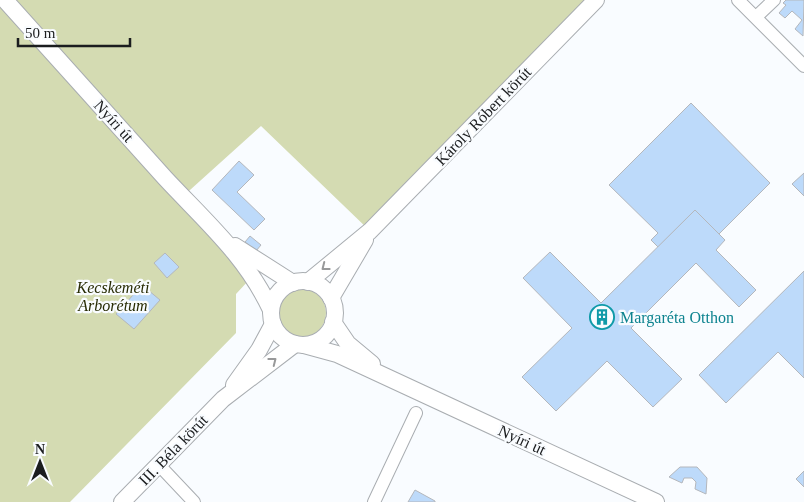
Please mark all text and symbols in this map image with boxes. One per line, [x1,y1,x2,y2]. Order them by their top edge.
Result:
scale bar [18,15,130,47]
text: 50 m [25,25,56,41]
street label: Károly Róbert körút [432,63,535,169]
street label: Nyíri út [90,97,137,146]
one-way arrow [322,262,331,270]
park label: Kecskeméti Arborétum [76,279,149,314]
building icon: Margaréta Otthon [589,304,615,330]
place label: Margaréta Otthon [620,309,734,327]
one-way arrow [267,358,277,367]
street label: III. Béla körút [135,411,211,489]
street label: Nyíri út [495,422,549,459]
north arrow [15,437,65,487]
text: N [35,442,45,457]

